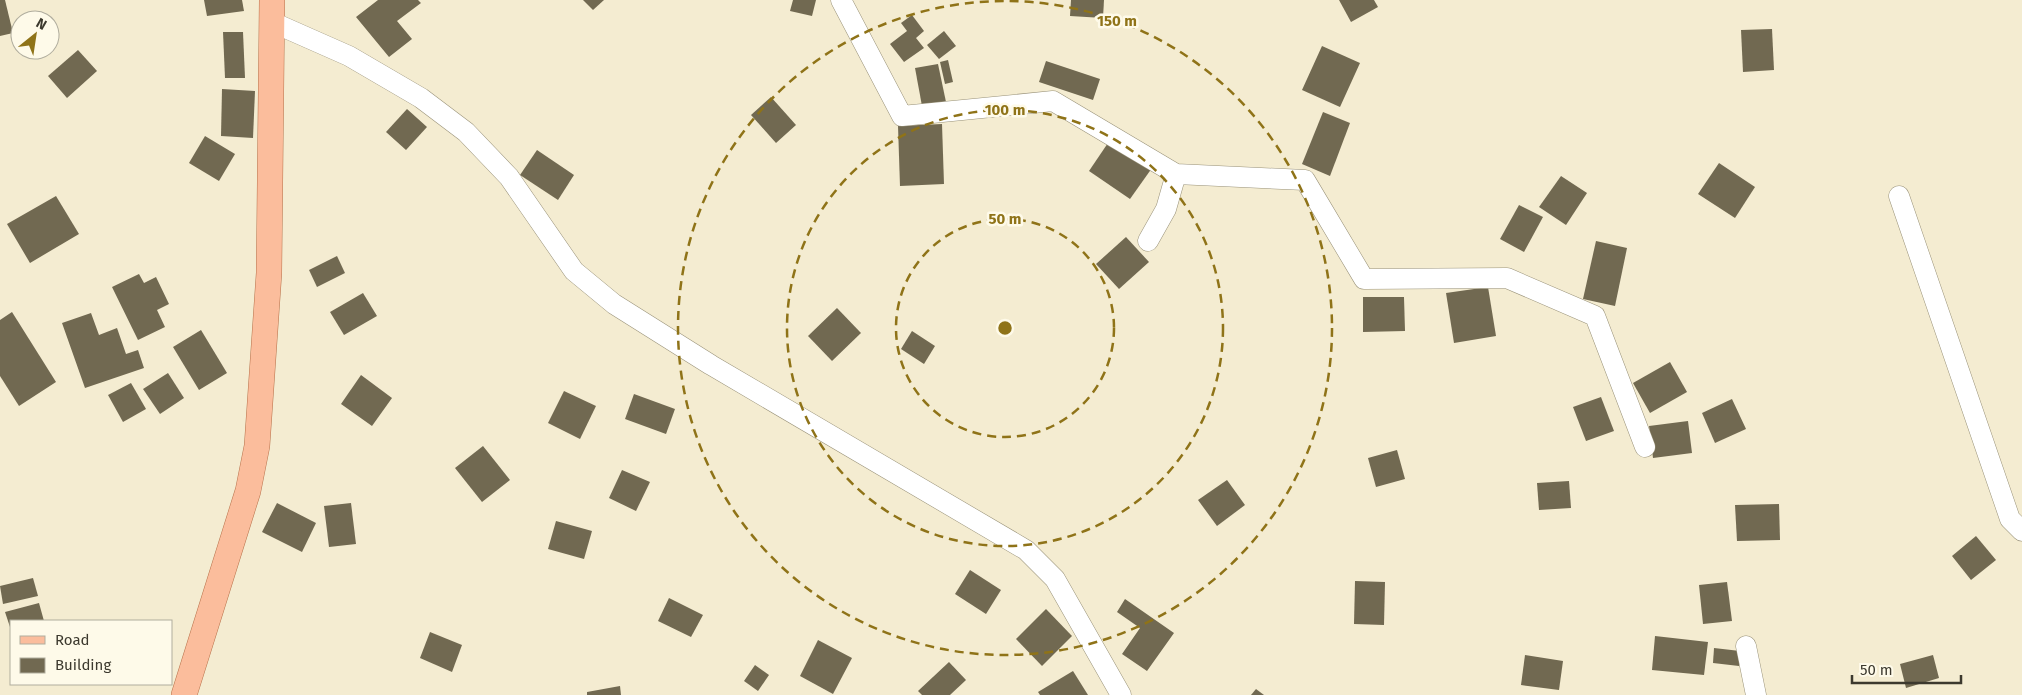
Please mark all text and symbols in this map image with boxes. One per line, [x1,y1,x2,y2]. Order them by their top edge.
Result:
north arrow [10,10,60,60]
text: 150 m [1097,12,1137,30]
text: N [33,14,50,34]
text: 100 m [985,101,1025,119]
text: 50 m [988,210,1022,228]
centre of rings [996,319,1014,337]
legend [10,620,172,685]
text: Road [55,631,90,649]
scale bar [1852,652,1961,684]
text: Building [55,656,111,674]
text: 50 m [1860,661,1893,679]

